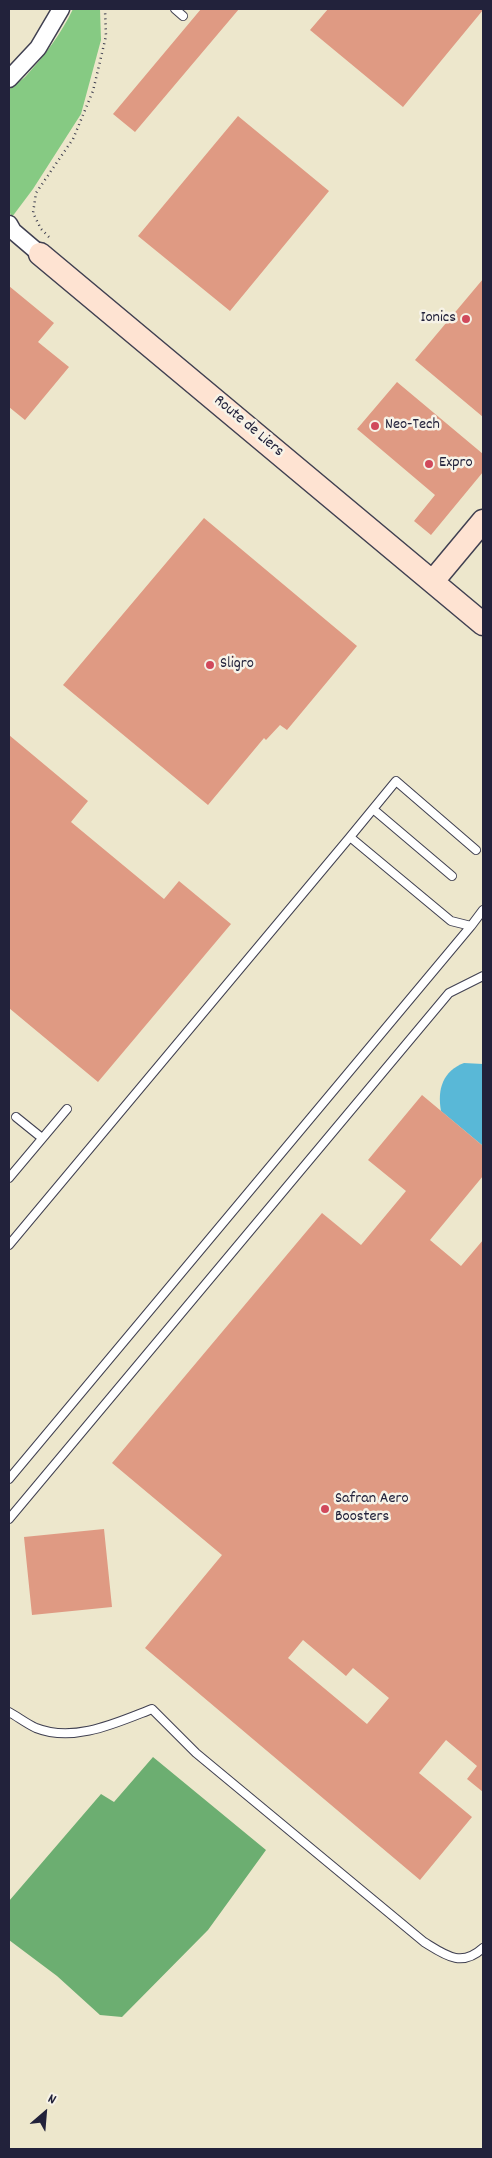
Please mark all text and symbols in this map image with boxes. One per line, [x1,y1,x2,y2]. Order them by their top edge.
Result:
place label: Ionics [420,309,456,329]
marker: Ionics [460,313,472,325]
street label: Route de Liers [209,392,287,462]
place label: Neo-Tech [385,416,440,436]
marker: Neo-Tech [369,420,381,432]
place label: Expro [439,454,473,474]
marker: Expro [423,458,435,470]
place label: Sligro [220,655,254,675]
marker: Sligro [204,659,216,671]
place label: Safran Aero Boosters [335,1490,409,1528]
marker: Safran Aero Boosters [319,1503,331,1515]
north arrow [20,2088,70,2138]
text: N [44,2089,59,2110]

